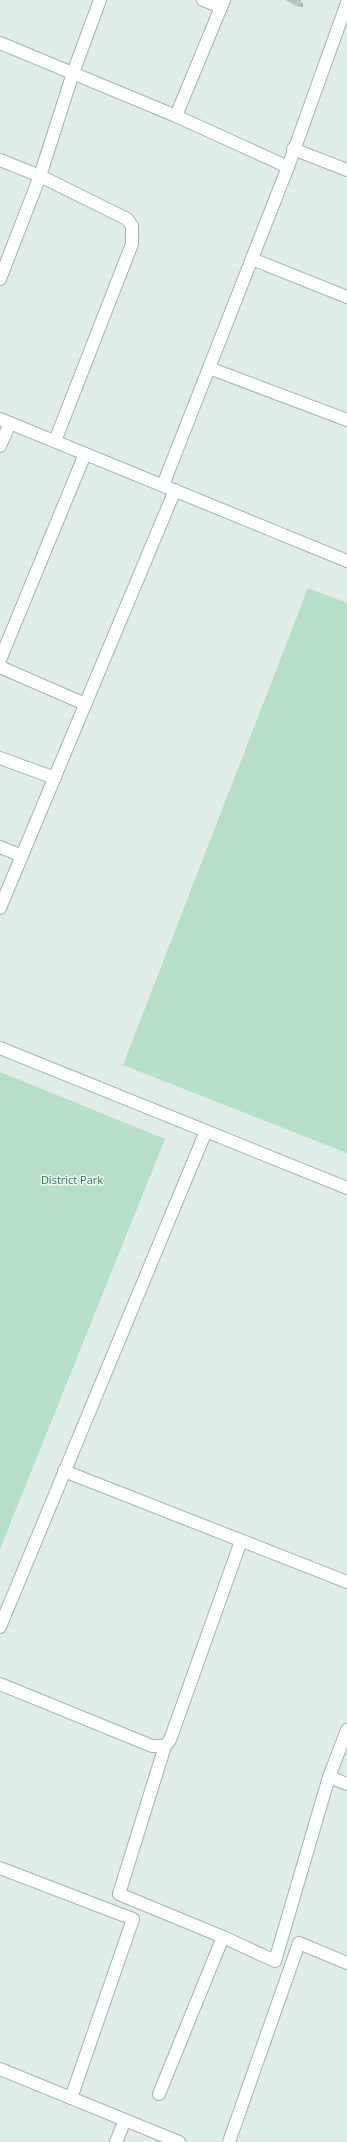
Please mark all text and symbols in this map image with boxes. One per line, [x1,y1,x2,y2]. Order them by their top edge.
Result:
park label: District Park [41,1172,103,1187]

